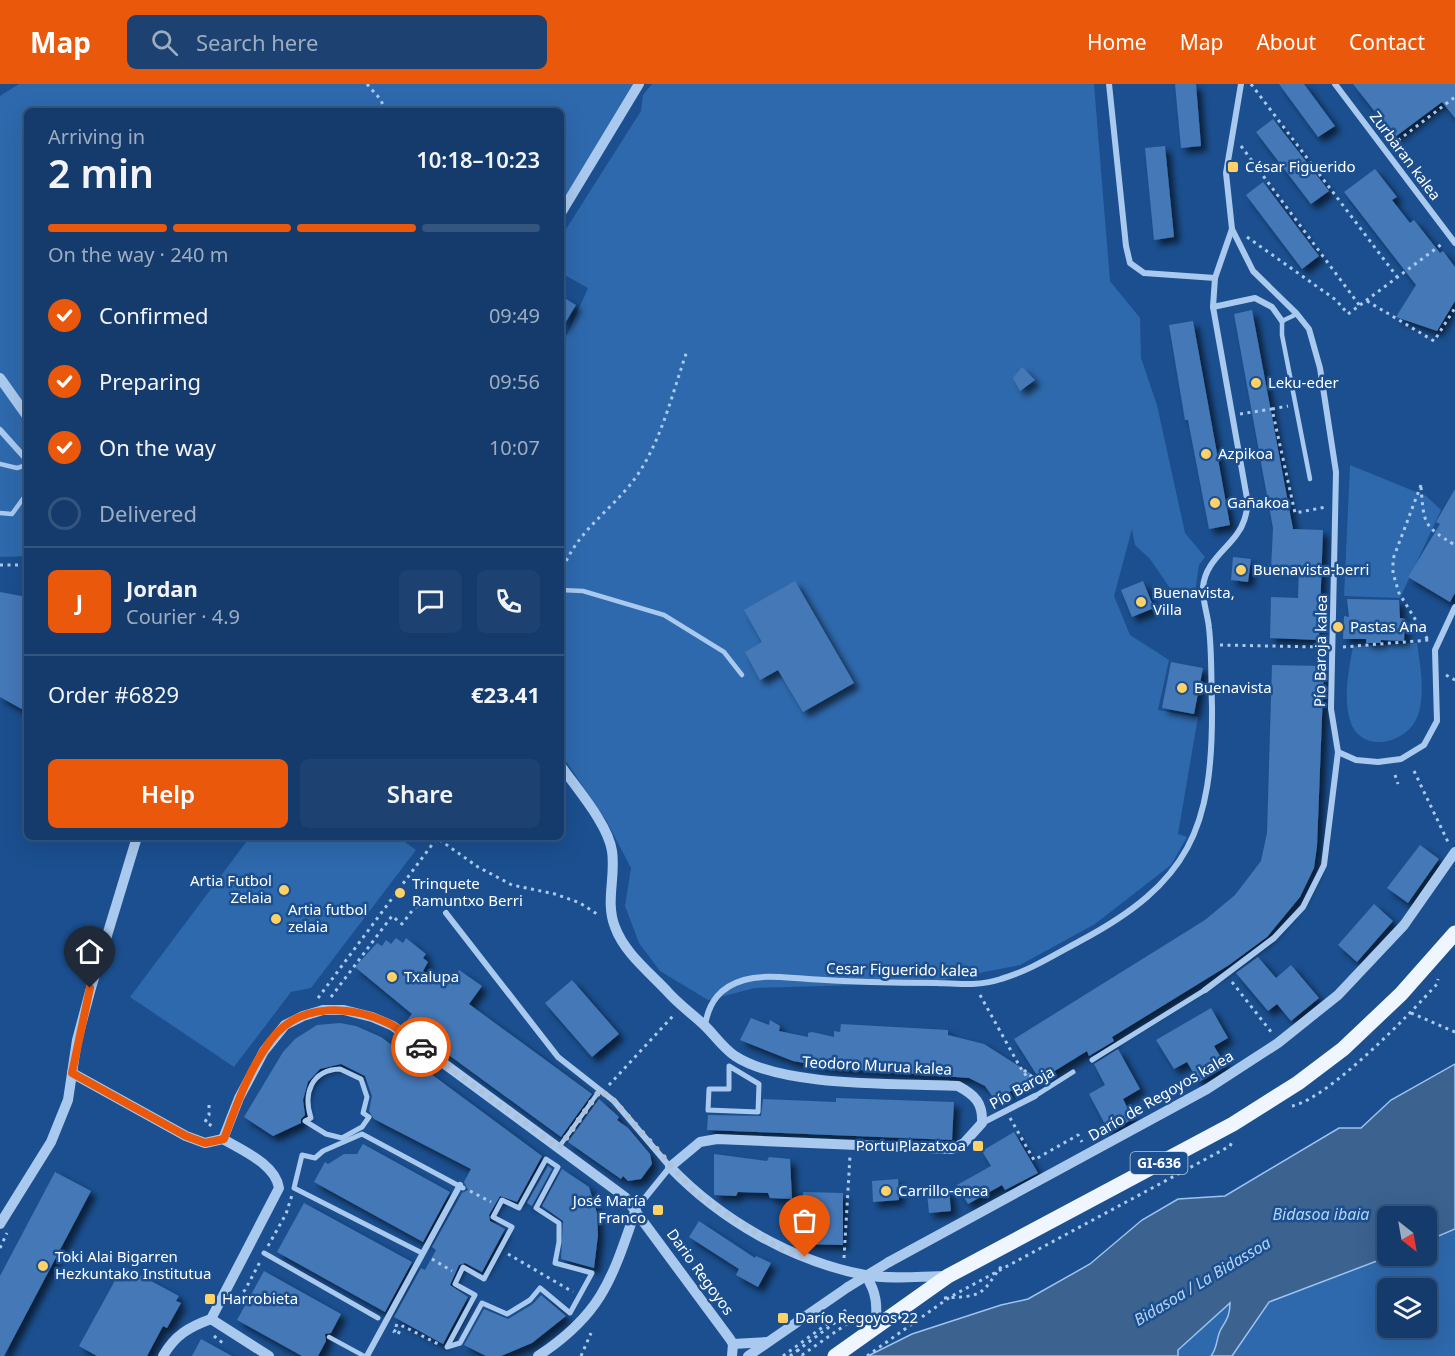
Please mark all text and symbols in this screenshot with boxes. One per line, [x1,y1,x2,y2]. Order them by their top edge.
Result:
search box [127,15,547,69]
text: Map [30,23,91,61]
icon: search [148,26,181,59]
text: Search here [196,27,318,57]
text: Home [1087,28,1147,56]
text: Map [1180,28,1223,56]
text: About [1256,28,1316,56]
text: Contact [1349,28,1425,56]
street label: Zurbaran kalea [1366,107,1446,204]
text: Arriving in [48,123,145,150]
text: 10:18–10:23 [416,144,540,174]
text: 2 min [48,146,154,199]
place label: César Figuerido [1245,156,1356,176]
marker: César Figuerido [1226,160,1240,174]
text: On the way · 240 m [48,241,228,268]
icon: check [48,299,81,332]
text: Confirmed [99,300,209,330]
text: 09:49 [489,302,540,329]
icon: check [48,365,81,398]
text: Preparing [99,366,201,396]
text: 09:56 [489,368,540,395]
place label: Leku-eder [1268,372,1339,392]
marker: Leku-eder [1249,376,1263,390]
icon: check [48,431,81,464]
text: On the way [99,432,216,462]
text: 10:07 [489,434,540,461]
place label: Azpikoa [1218,443,1273,463]
marker: Azpikoa [1199,447,1213,461]
place label: Gañakoa [1227,492,1290,512]
marker: Gañakoa [1208,496,1222,510]
text: Delivered [99,498,197,528]
place label: Buenavista-berri [1253,559,1369,579]
marker: Buenavista-berri [1234,563,1248,577]
button: chat [399,570,462,633]
button: phone [477,570,540,633]
text: Jordan [126,573,198,603]
place label: Buenavista, Villa [1153,582,1235,619]
text: J [76,586,83,616]
marker: Buenavista, Villa [1134,595,1148,609]
street label: Pío Baroja kalea [1309,595,1331,707]
text: Courier · 4.9 [126,603,240,630]
place label: Pastas Ana [1350,616,1427,636]
marker: Pastas Ana [1331,620,1345,634]
place label: Buenavista [1194,677,1272,697]
text: Order #6829 [48,679,179,709]
text: €23.41 [471,679,540,709]
marker: Buenavista [1175,681,1189,695]
button: Help [48,759,288,828]
button: Share [300,759,540,828]
place label: Artia Futbol Zelaia [190,870,272,907]
place label: Trinquete Ramuntxo Berri [412,873,523,910]
marker: Artia Futbol Zelaia [277,883,291,897]
marker: Trinquete Ramuntxo Berri [393,886,407,900]
place label: Artia futbol zelaia [288,899,367,936]
marker: Artia futbol zelaia [269,912,283,926]
pin [64,926,115,988]
icon: home [73,935,106,968]
street label: Cesar Figuerido kalea [826,958,978,980]
place label: Txalupa [404,966,459,986]
marker: Txalupa [385,970,399,984]
courier [391,1017,451,1077]
icon: car [405,1031,438,1064]
street label: Darío de Regoyos kalea [1084,1045,1237,1145]
street label: Teodoro Murua kalea [802,1051,952,1079]
street label: Pío Baroja [985,1061,1058,1113]
place label: Portu Plazatxoa [856,1135,966,1155]
marker: Portu Plazatxoa [971,1139,985,1153]
road number: GI-636 [1130,1152,1188,1174]
place label: Carrillo-enea [898,1180,988,1200]
marker: Carrillo-enea [879,1184,893,1198]
place label: José María Franco [571,1190,646,1227]
pin [779,1195,830,1257]
marker: José María Franco [651,1203,665,1217]
water label: Bidasoa ibaia [1273,1203,1369,1225]
icon: bag [788,1204,821,1237]
north arrow [1377,1206,1437,1266]
map controls [1377,1206,1437,1338]
street label: Dario Regoyos [663,1224,739,1319]
water label: Bidasoa / La Bidassoa [1129,1231,1275,1331]
place label: Toki Alai Bigarren Hezkuntako Institutua [55,1246,211,1283]
marker: Toki Alai Bigarren Hezkuntako Institutua [36,1259,50,1273]
button: layers [1377,1278,1437,1338]
place label: Harrobieta [222,1288,298,1308]
marker: Harrobieta [203,1292,217,1306]
place label: Darío Regoyos 22 [795,1307,918,1327]
marker: Darío Regoyos 22 [776,1311,790,1325]

